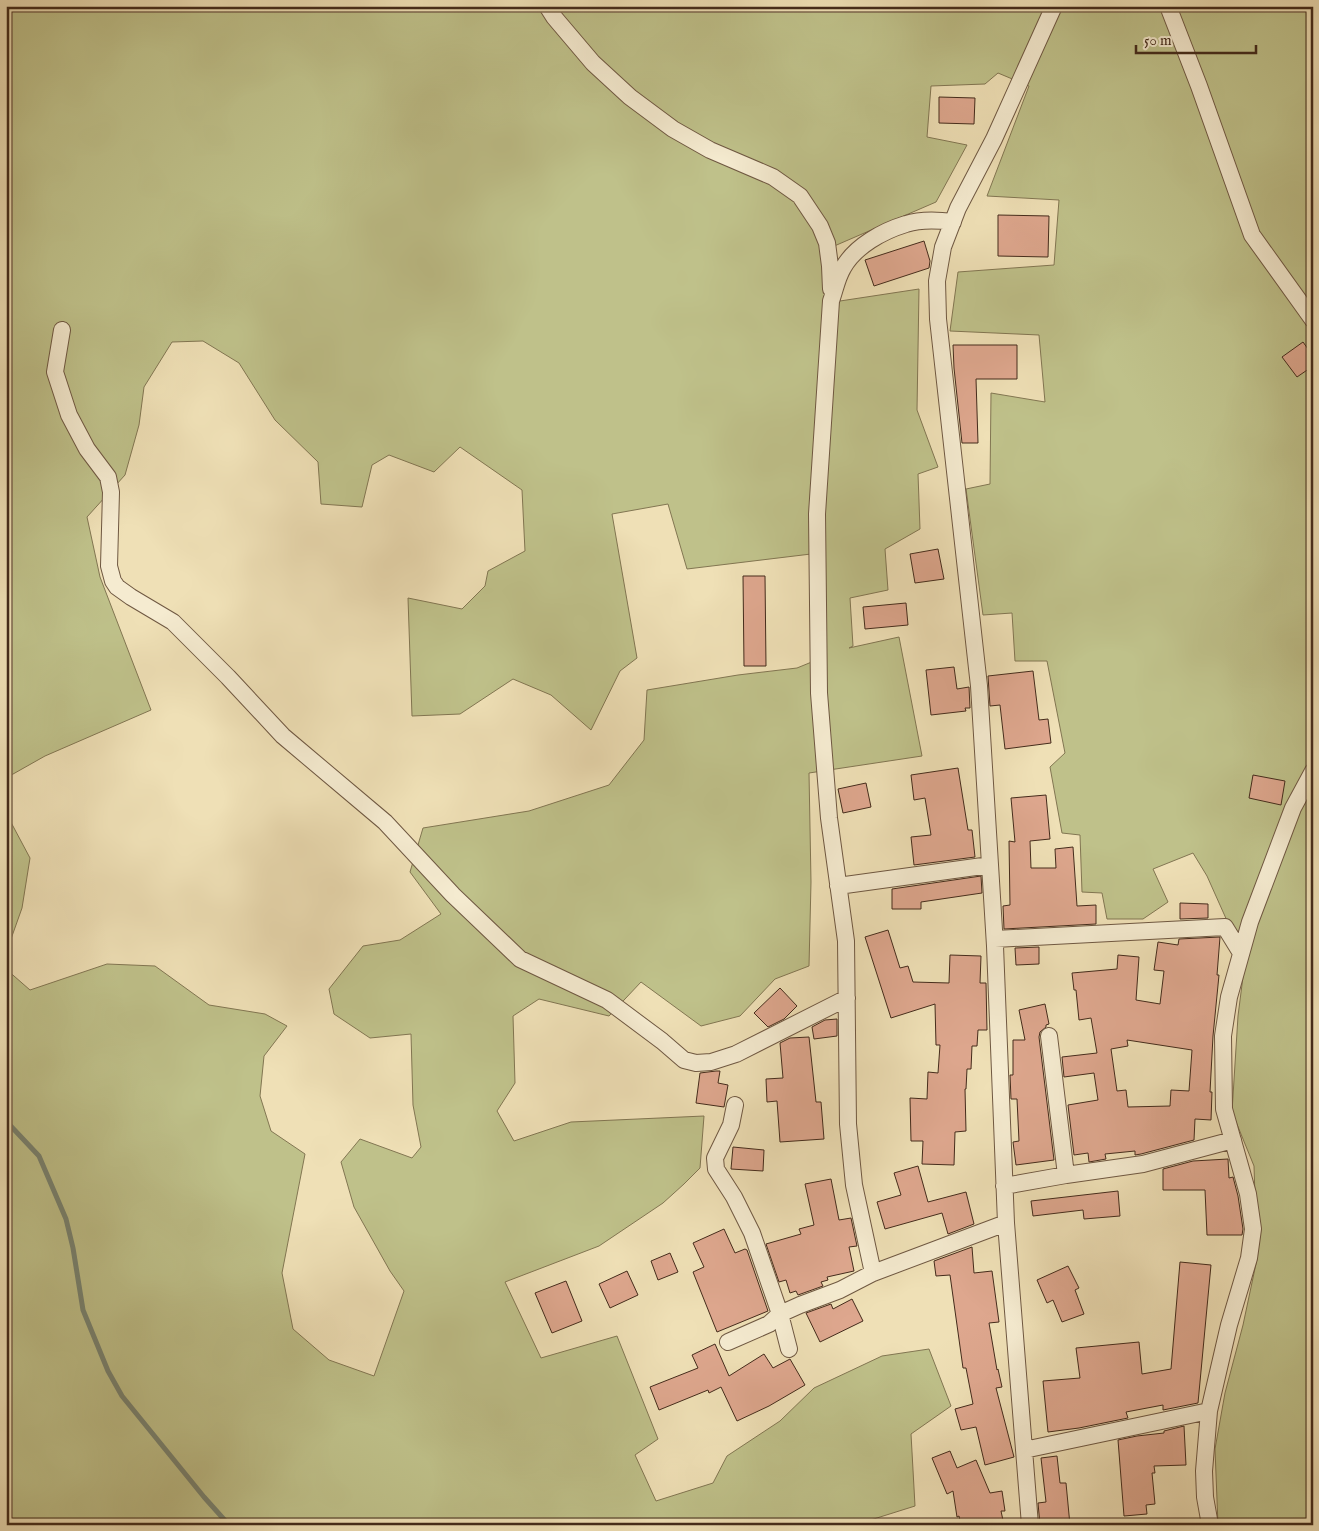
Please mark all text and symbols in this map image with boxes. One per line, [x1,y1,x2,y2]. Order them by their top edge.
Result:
scale bar [1136,22,1256,54]
text: 50 m [1144,31,1172,50]

